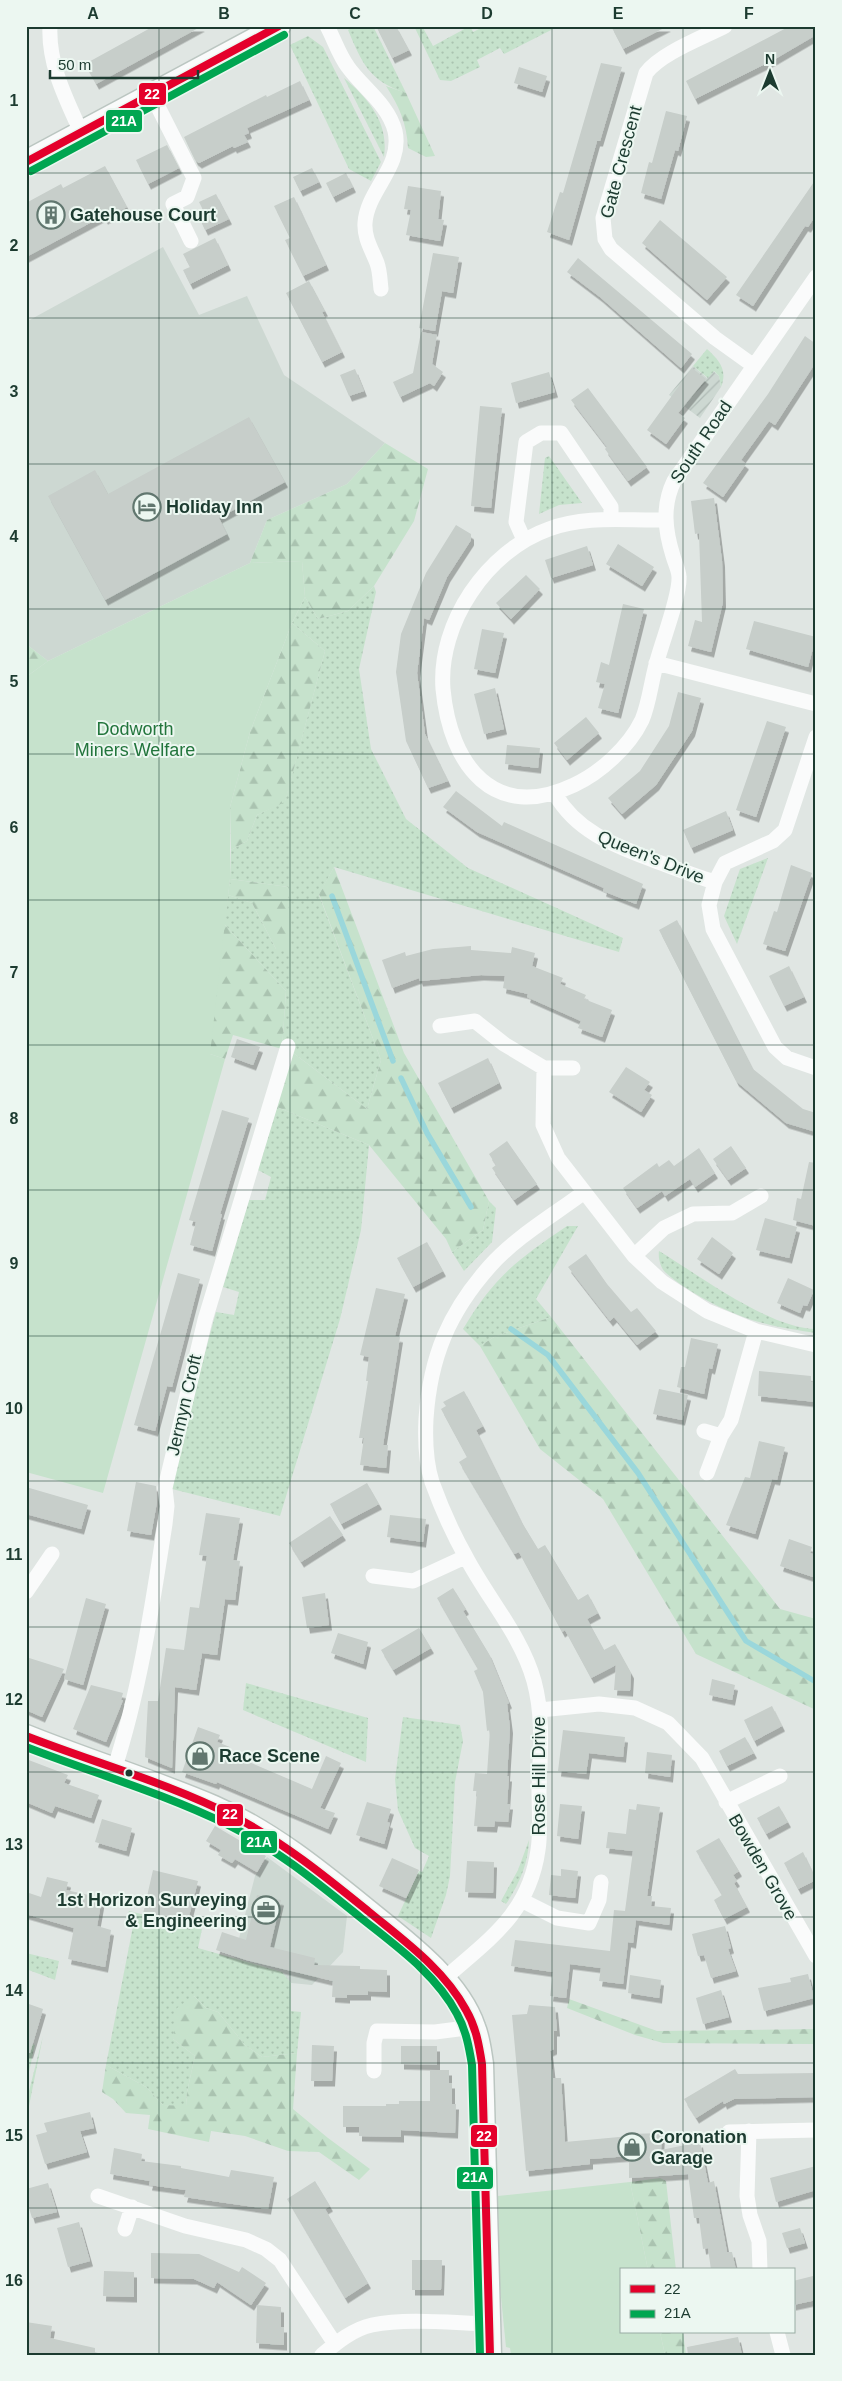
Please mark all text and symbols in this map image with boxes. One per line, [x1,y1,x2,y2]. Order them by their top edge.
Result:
text: A [87,5,99,22]
text: B [218,5,230,22]
text: C [349,5,361,22]
text: D [481,5,493,22]
text: E [613,5,624,22]
text: F [744,5,754,22]
scale bar [50,48,198,80]
north arrow [744,48,794,98]
text: N [765,51,775,67]
text: 50 m [58,56,91,73]
line badge: 22 [138,82,167,106]
text: 22 [144,86,160,102]
text: 1 [10,92,19,109]
street label: Gate Crescent [596,103,646,221]
line badge: 21A [105,109,143,133]
text: 21A [111,113,137,129]
building icon: Gatehouse Court [36,200,66,230]
place label: Gatehouse Court [70,205,216,225]
text: 2 [10,237,19,254]
text: 3 [10,383,19,400]
street label: South Road [666,397,736,487]
hotel icon: Holiday Inn [132,492,162,522]
place label: Holiday Inn [166,497,263,517]
text: 4 [10,528,19,545]
text: 5 [10,673,19,690]
park label: Dodworth Miners Welfare [75,719,195,760]
text: 6 [10,819,19,836]
street label: Queen's Drive [595,826,707,888]
text: 7 [10,964,19,981]
text: 8 [10,1110,19,1127]
text: 9 [10,1255,19,1272]
street label: Jermyn Croft [163,1353,205,1457]
text: 10 [5,1400,23,1417]
text: 11 [6,1546,23,1563]
text: 12 [5,1691,23,1708]
street label: Rose Hill Drive [529,1716,549,1836]
shop icon: Race Scene [185,1741,215,1771]
place label: Race Scene [219,1746,320,1766]
unlabelled marker [124,1768,134,1778]
line badge: 22 [216,1803,244,1827]
text: 22 [222,1806,238,1822]
street label: Bowden Grove [725,1810,801,1924]
line badge: 21A [240,1830,278,1854]
text: 21A [246,1834,272,1850]
text: 13 [5,1836,23,1853]
place label: 1st Horizon Surveying & Engineering [57,1890,247,1931]
office icon: 1st Horizon Surveying & Engineering [251,1895,281,1925]
text: 14 [5,1982,23,1999]
line badge: 22 [470,2124,498,2148]
text: 15 [5,2127,23,2144]
place label: Coronation Garage [651,2127,747,2168]
text: 22 [476,2128,492,2144]
shop icon: Coronation Garage [617,2132,647,2162]
line badge: 21A [456,2166,494,2190]
text: 21A [462,2169,488,2185]
legend [620,2268,794,2334]
text: 16 [5,2272,23,2289]
text: 22 [664,2280,681,2297]
text: 21A [664,2304,691,2321]

